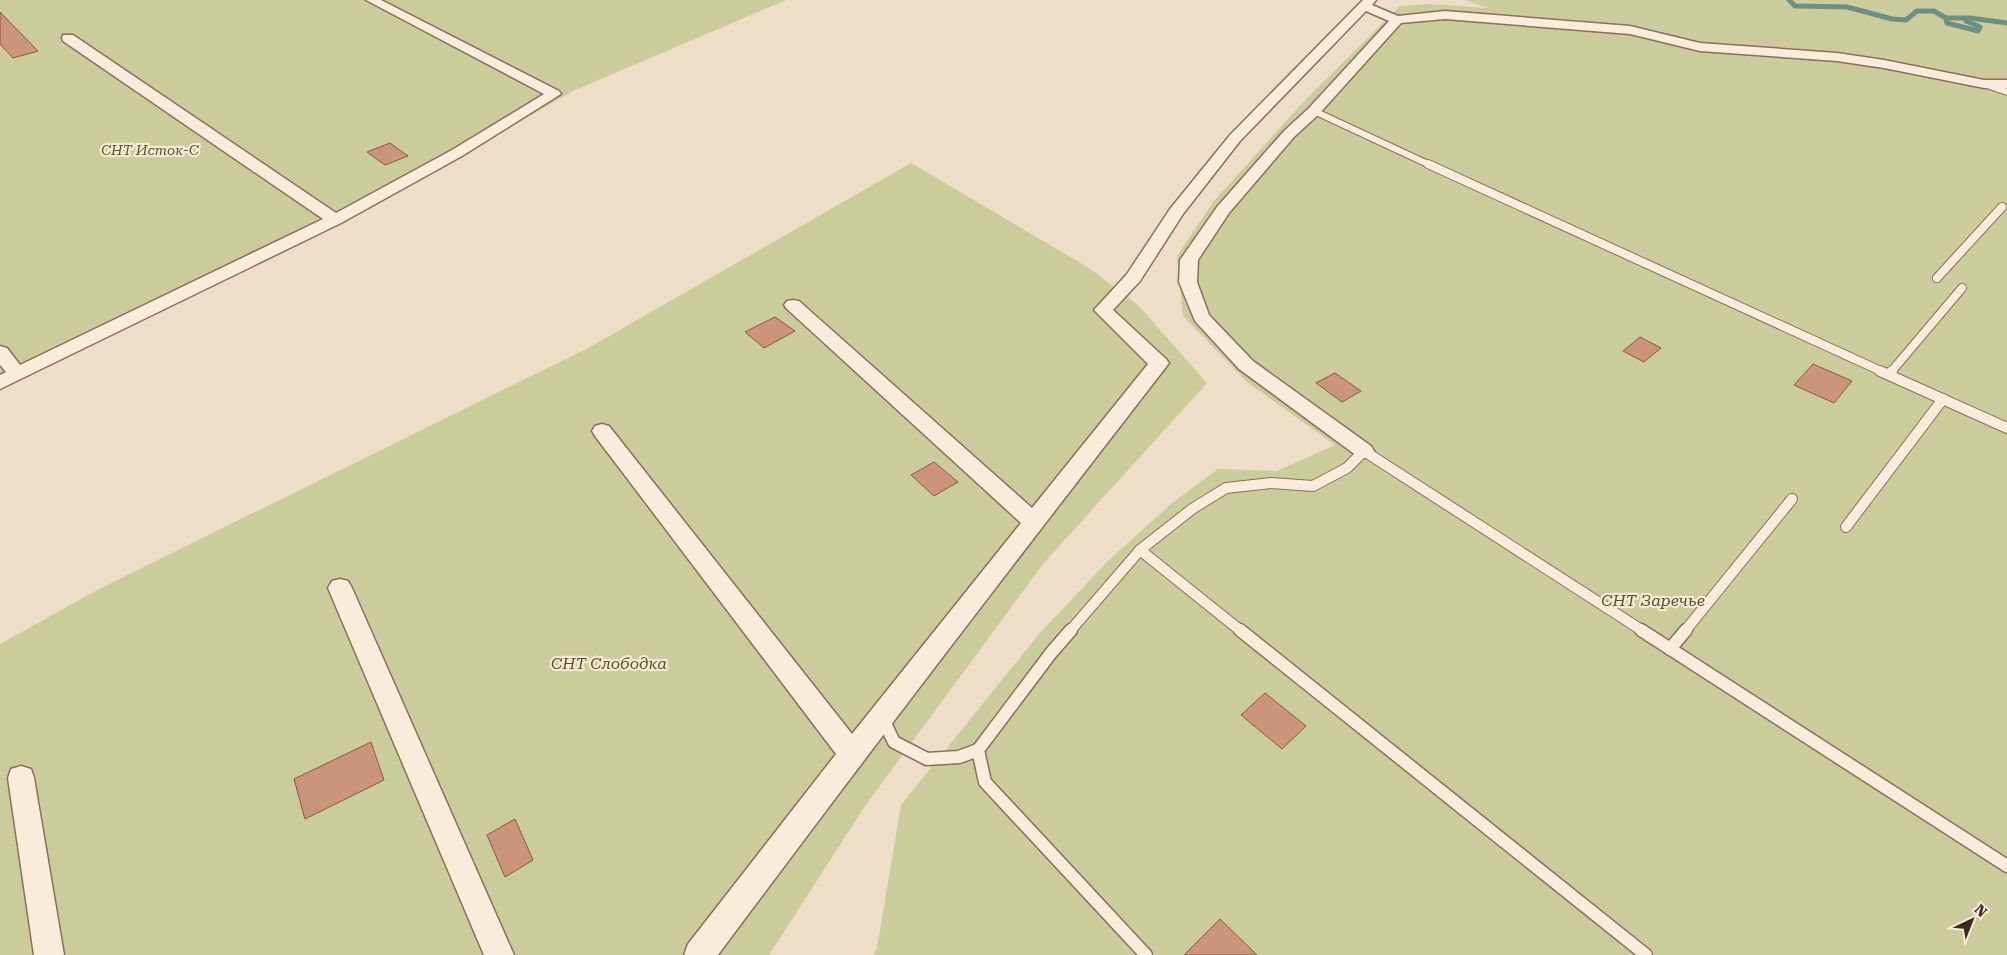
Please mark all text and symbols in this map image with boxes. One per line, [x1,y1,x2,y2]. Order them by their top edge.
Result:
park label: СНТ Исток-С [101,142,199,158]
park label: СНТ Заречье [1601,591,1705,610]
park label: СНТ Слободка [551,654,667,673]
north arrow [1947,895,1997,945]
text: N [1971,901,1990,920]

